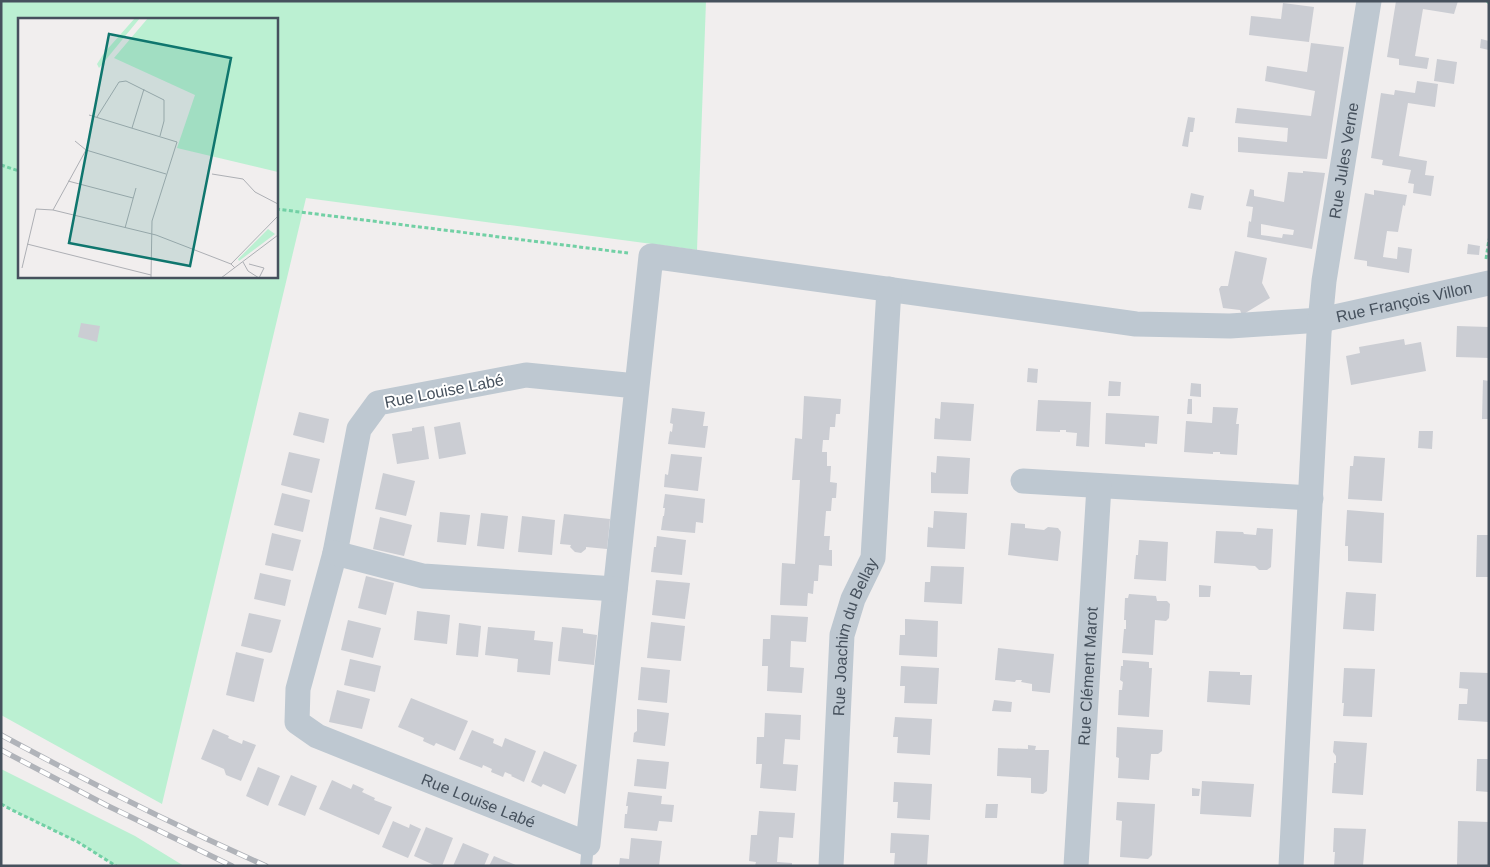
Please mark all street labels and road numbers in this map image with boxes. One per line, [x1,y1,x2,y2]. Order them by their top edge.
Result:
street label: Rue Jules Verne [1326,101,1361,220]
street label: Rue François Villon [1334,279,1473,325]
street label: Rue Louise Labé [383,371,505,411]
street label: Rue Joachim du Bellay [830,555,880,716]
street label: Rue Clément Marot [1075,606,1100,746]
street label: Rue Louise Labé [419,770,538,831]

